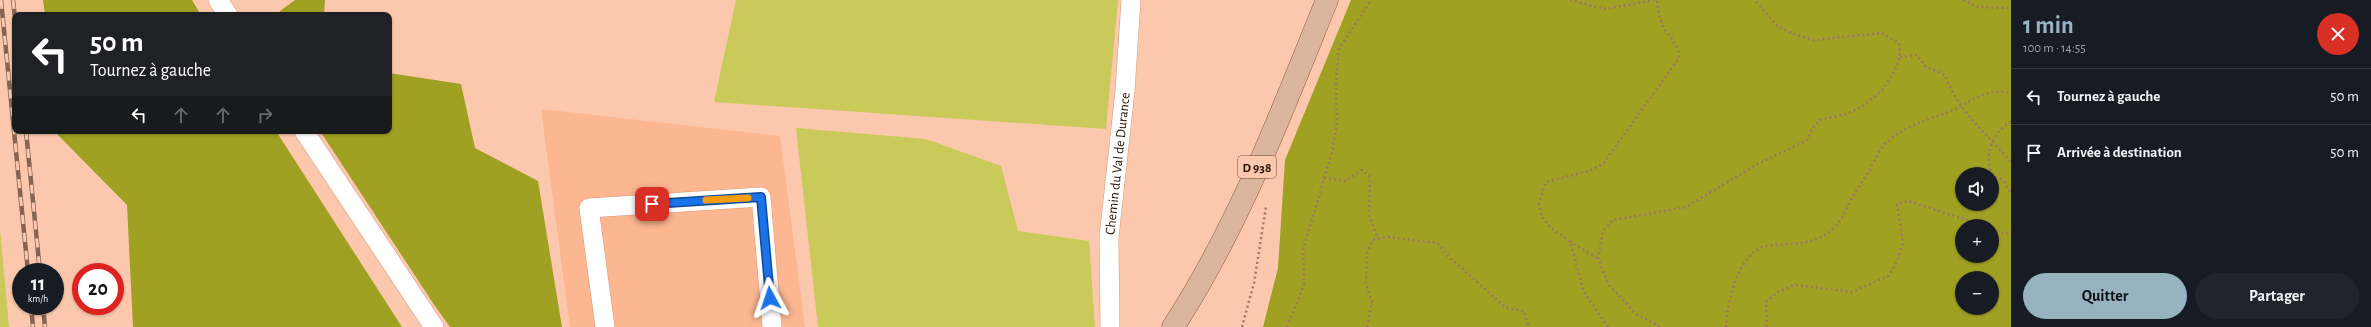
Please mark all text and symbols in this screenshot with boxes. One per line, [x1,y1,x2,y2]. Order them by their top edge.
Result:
button: close [2317,13,2359,55]
text: 1 min [2023,14,2074,38]
icon: left [24,28,76,80]
text: 50 m [90,29,144,57]
text: 100 m · 14:55 [2023,42,2086,55]
text: Tournez à gauche [90,62,211,80]
icon: left [2023,86,2045,108]
text: Tournez à gauche [2057,89,2160,104]
text: 50 m [2330,89,2359,104]
street label: Chemin du Val de Durance [1103,92,1133,235]
icon: left [128,104,150,126]
icon: ahead [170,104,192,126]
icon: ahead [212,104,234,126]
icon: right [254,104,276,126]
icon: arrive [2023,142,2045,164]
text: Arrivée à destination [2057,145,2182,160]
text: 50 m [2330,145,2359,160]
road number: D 938 [1238,156,1276,178]
map controls [1955,167,1999,315]
button: sound [1955,167,1999,211]
pin [635,187,669,221]
icon: arrive [641,193,663,215]
button: + [1955,219,1999,263]
speed limit sign: 20 [72,263,124,315]
button: − [1955,271,1999,315]
button: Quitter [2023,273,2187,319]
button: Partager [2195,273,2359,319]
text: 11 [31,274,45,294]
position arrow [749,277,791,319]
text: km/h [28,294,48,304]

